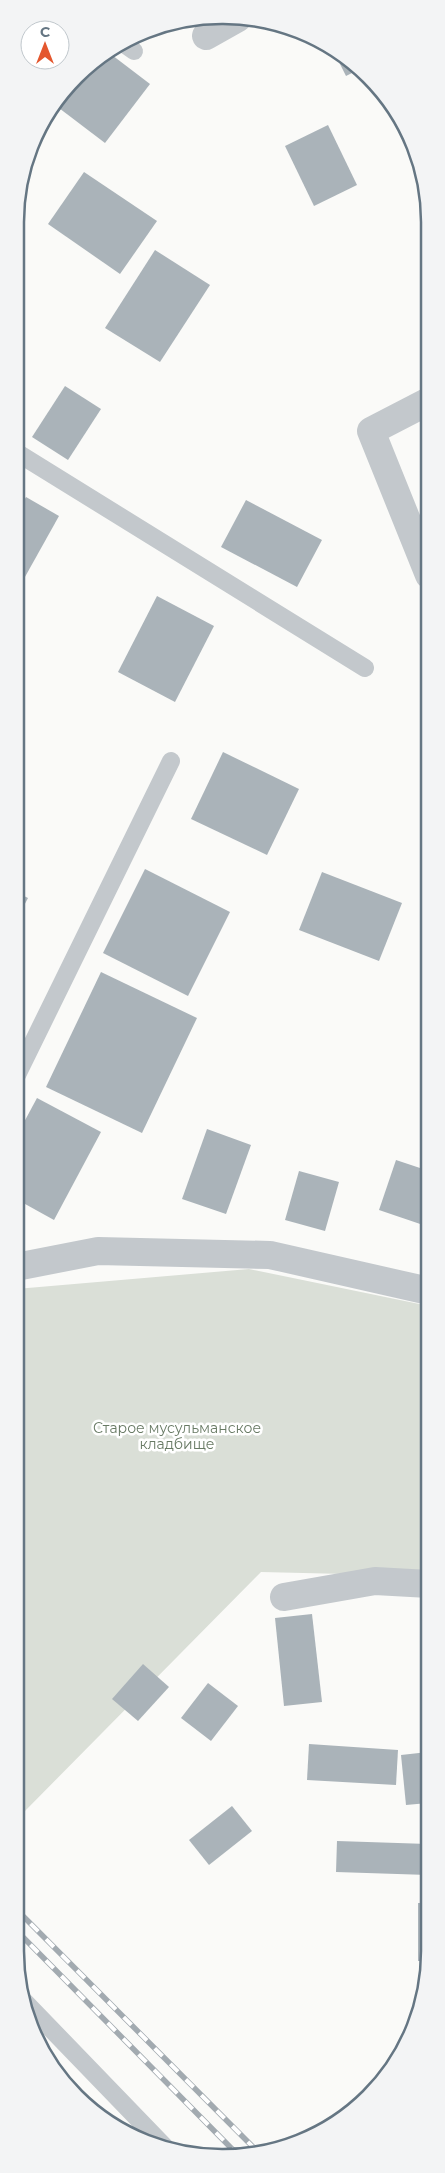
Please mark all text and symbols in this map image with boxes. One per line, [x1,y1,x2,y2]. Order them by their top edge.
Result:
north arrow [20,20,70,70]
text: С [40,23,50,41]
park label: Старое мусульманское кладбище [93,1419,261,1453]

